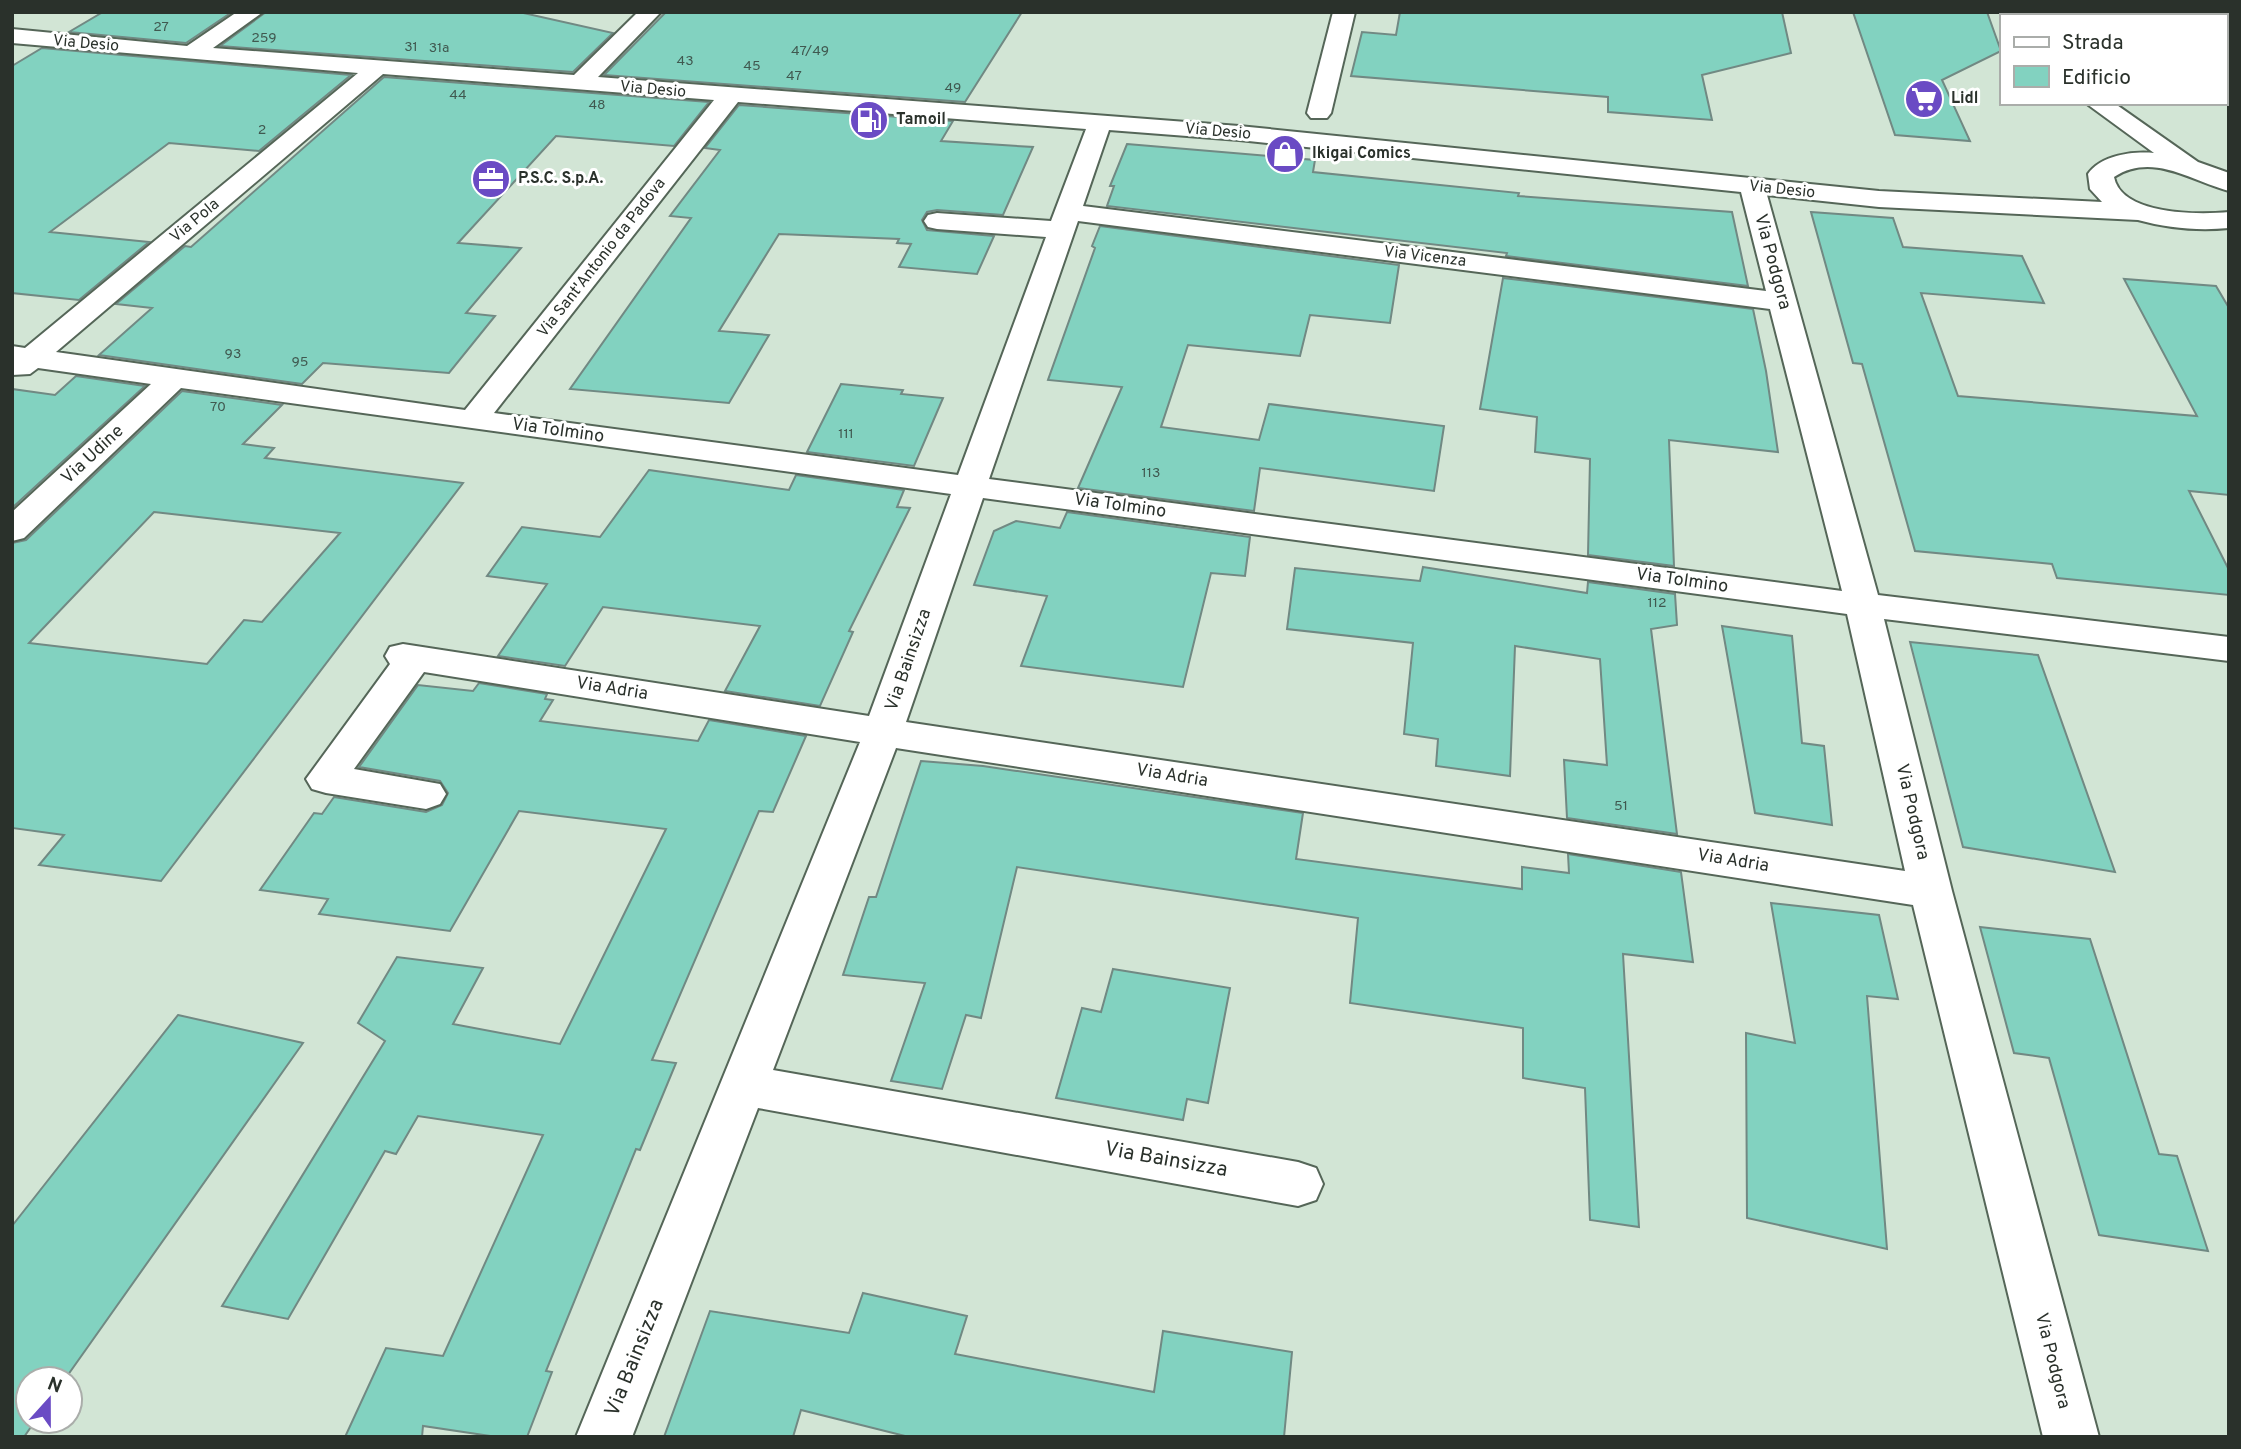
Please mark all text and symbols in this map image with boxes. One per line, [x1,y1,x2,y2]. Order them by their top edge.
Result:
legend [2000,14,2227,105]
house number: 27 [153,19,169,36]
house number: 259 [251,30,277,47]
text: Strada [2062,30,2123,57]
street label: Via Desio [52,31,120,57]
house number: 31 [404,39,418,56]
house number: 31a [429,40,449,57]
house number: 47/49 [791,43,829,60]
house number: 43 [676,53,694,70]
house number: 45 [743,58,761,75]
text: Edificio [2062,65,2131,92]
house number: 47 [786,68,802,85]
street label: Via Desio [619,77,687,103]
supermarket icon: Lidl [1903,78,1945,120]
house number: 49 [945,80,961,97]
house number: 44 [449,87,467,104]
place label: Lidl [1951,89,1978,109]
house number: 48 [588,97,606,114]
fuel station icon: Tamoil [848,99,890,141]
place label: Tamoil [896,110,946,130]
street label: Via Desio [1184,119,1252,145]
house number: 2 [258,122,266,139]
shop icon: Ikigai Comics [1264,133,1306,175]
place label: Ikigai Comics [1312,144,1411,164]
office icon: P.S.C. S.p.A. [470,158,512,200]
place label: P.S.C. S.p.A. [518,169,604,189]
street label: Via Sant'Antonio da Padova [533,174,671,342]
street label: Via Desio [1748,177,1816,203]
street label: Via Pola [166,195,224,247]
street label: Via Podgora [1748,212,1796,312]
street label: Via Vicenza [1383,242,1467,272]
house number: 93 [225,346,241,363]
house number: 95 [291,354,309,371]
house number: 70 [210,399,226,416]
street label: Via Tolmino [510,413,606,449]
street label: Via Udine [57,420,129,490]
house number: 111 [838,426,854,443]
house number: 113 [1142,465,1160,482]
street label: Via Tolmino [1072,488,1168,524]
street label: Via Tolmino [1634,563,1730,599]
house number: 112 [1647,595,1667,612]
street label: Via Bainsizza [881,606,937,714]
street label: Via Adria [574,672,650,706]
street label: Via Adria [1134,759,1210,793]
street label: Via Podgora [1890,762,1934,862]
house number: 51 [1614,798,1628,815]
street label: Via Adria [1695,844,1771,878]
street label: Via Bainsizza [1102,1136,1230,1184]
street label: Via Bainsizza [599,1295,671,1421]
street label: Via Podgora [2029,1311,2075,1411]
north arrow [14,1365,84,1435]
text: N [44,1372,65,1400]

